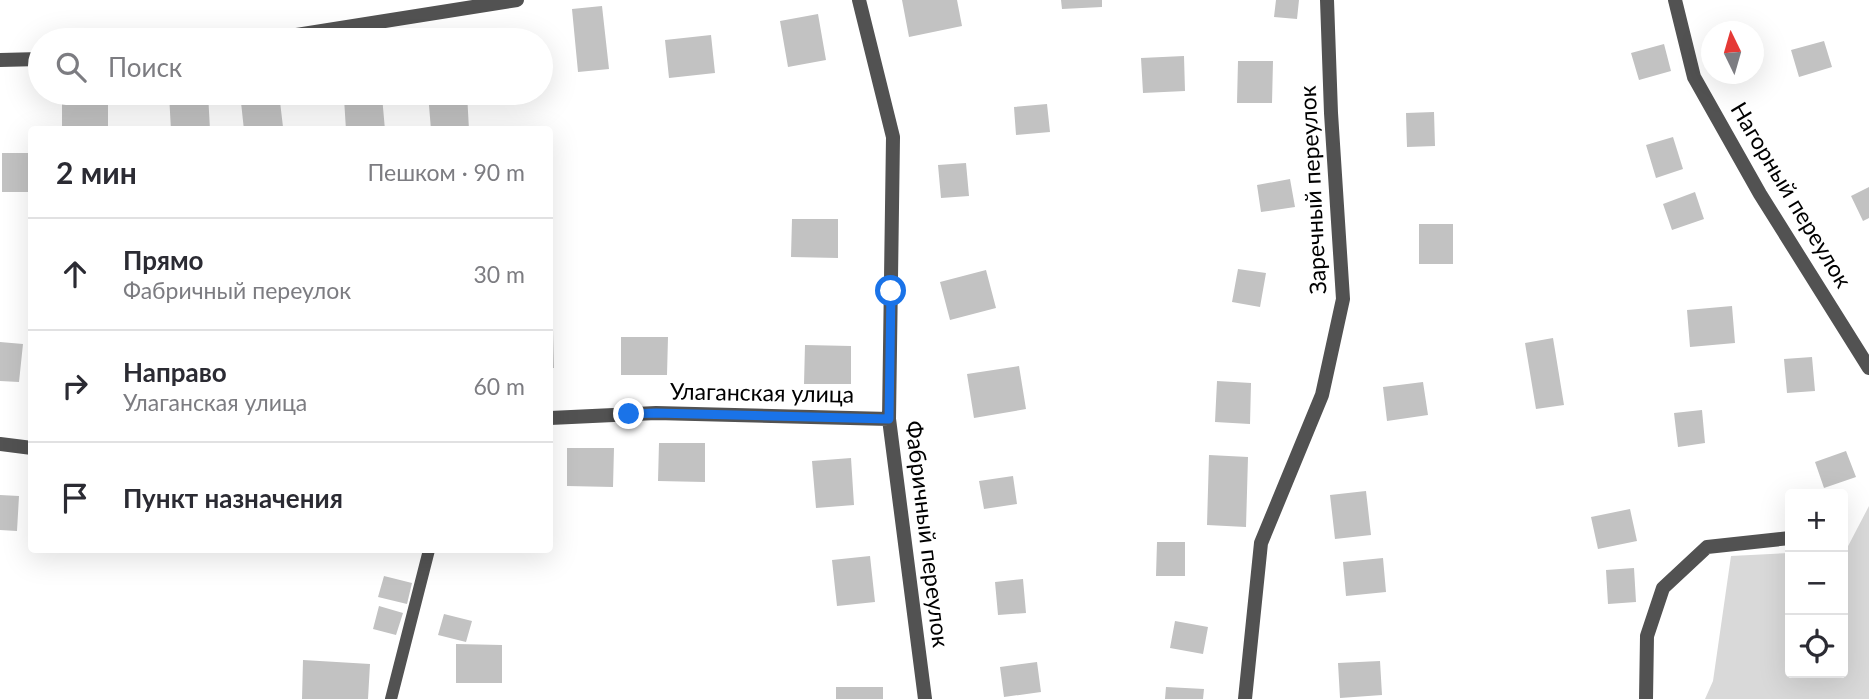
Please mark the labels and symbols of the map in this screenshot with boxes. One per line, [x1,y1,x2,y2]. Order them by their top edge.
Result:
north arrow [1701,21,1764,84]
street label: Заречный переулок [1293,85,1331,295]
street label: Нагорный переулок [1725,97,1858,292]
route start [875,275,906,306]
street label: Улаганская улица [670,376,854,408]
route end [613,398,644,429]
street label: Фабричный переулок [900,419,956,649]

